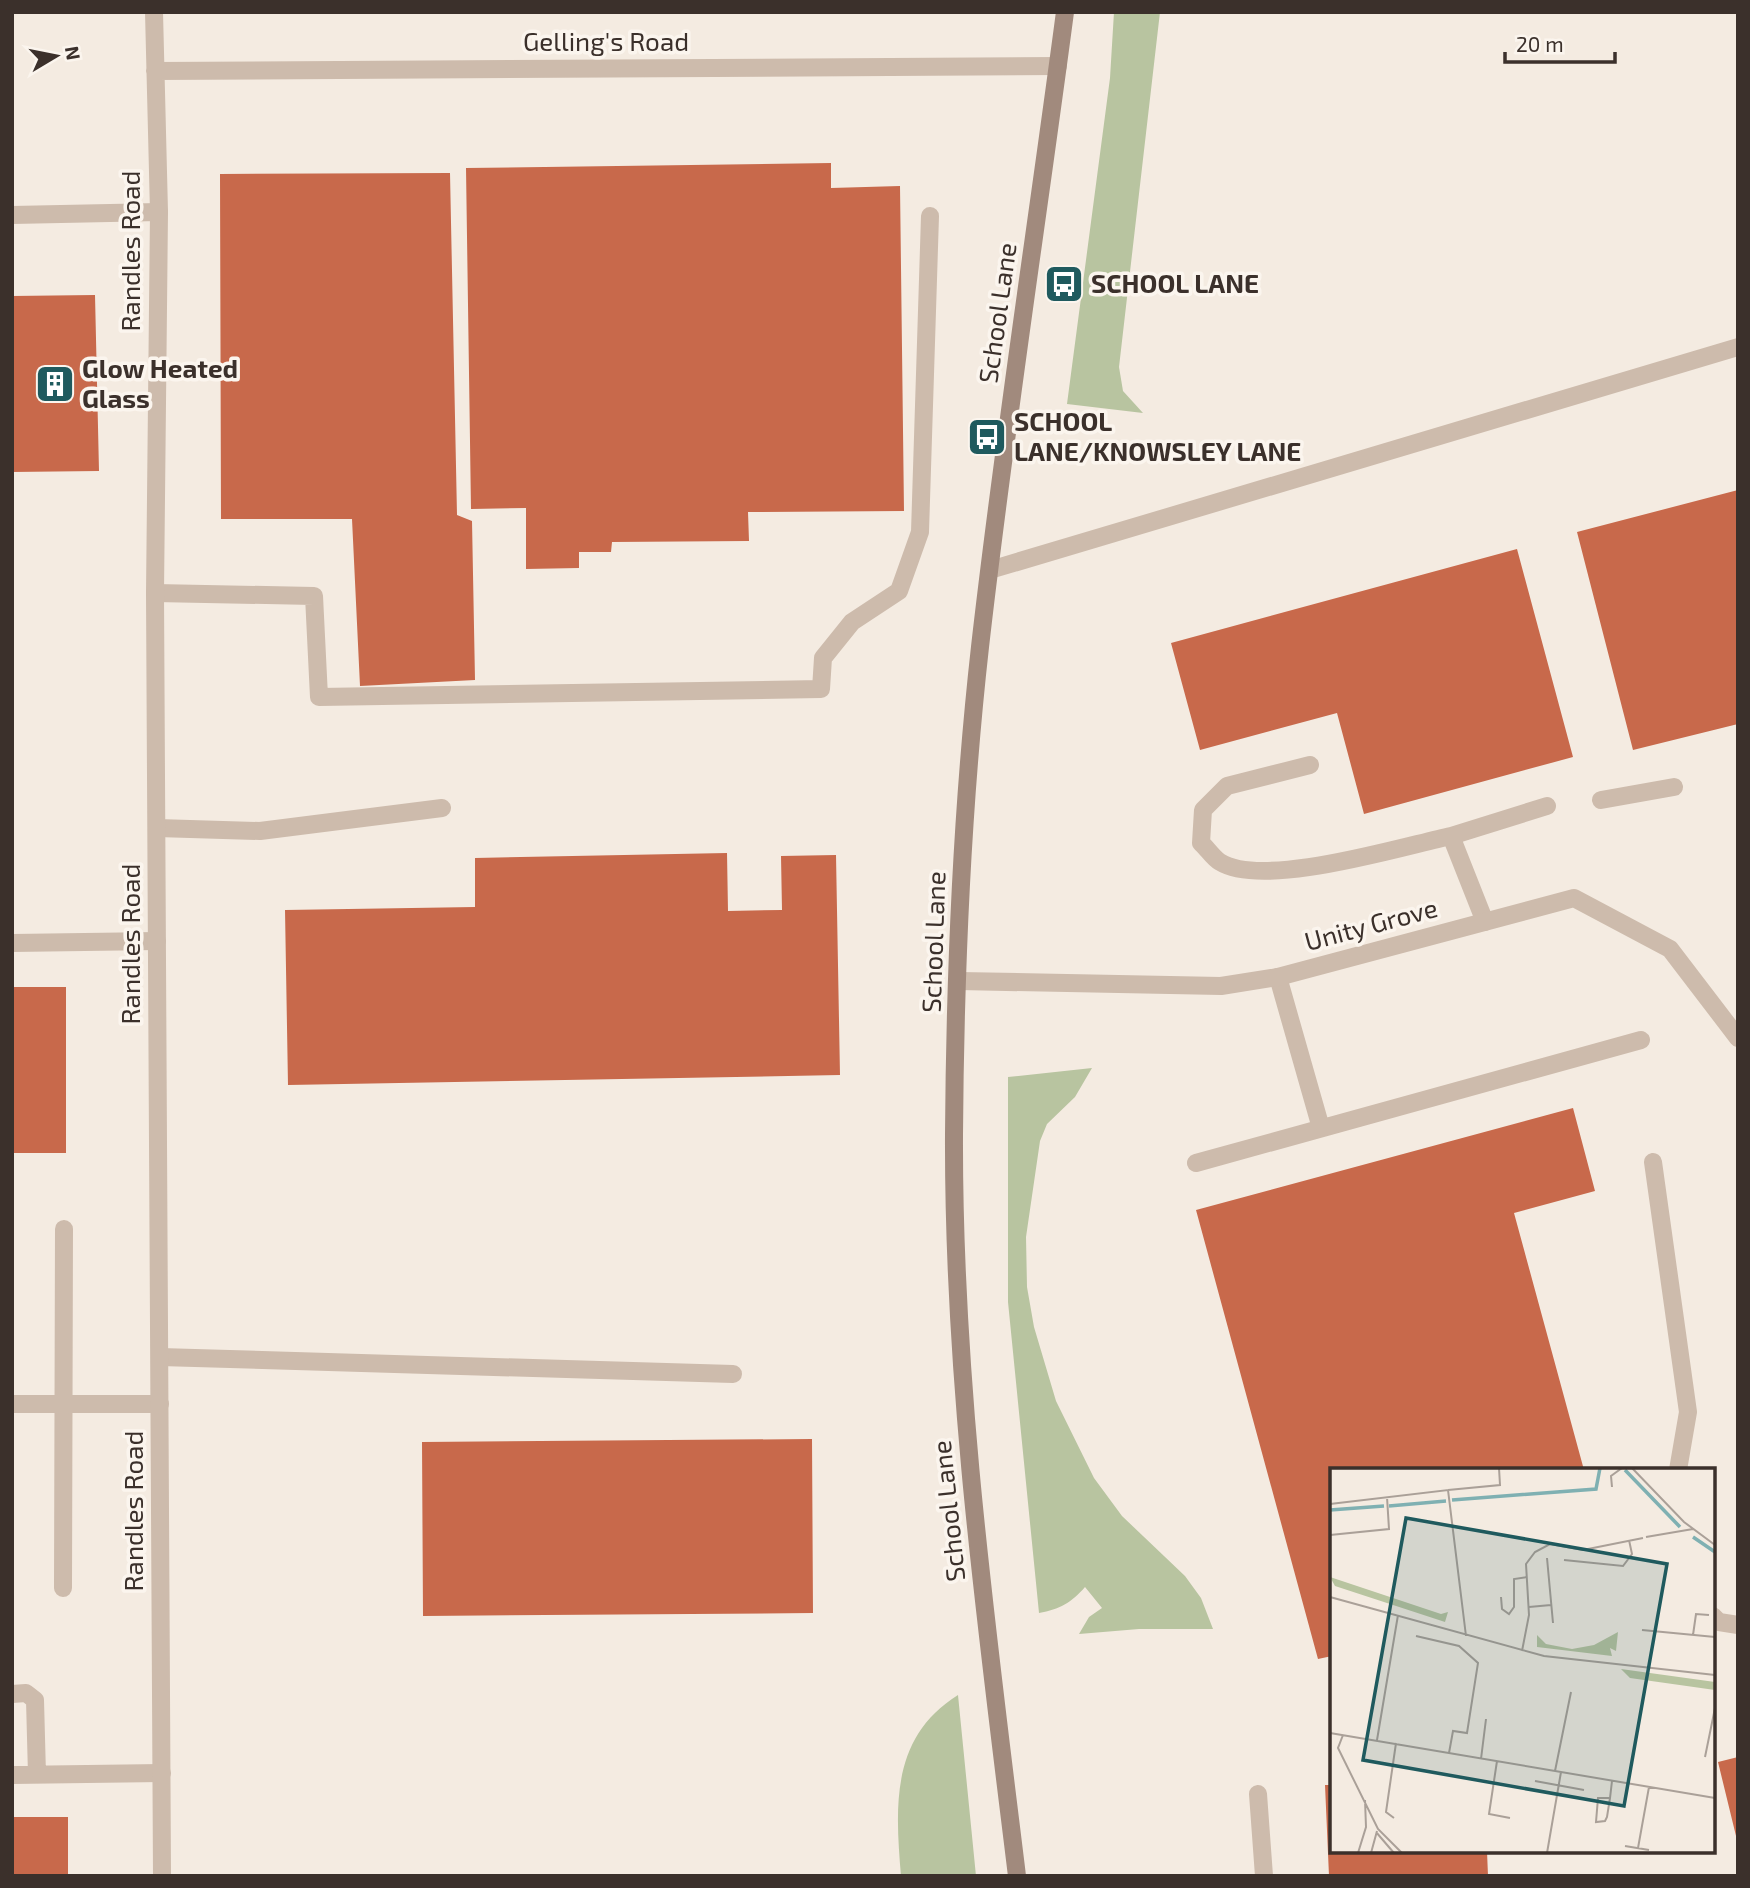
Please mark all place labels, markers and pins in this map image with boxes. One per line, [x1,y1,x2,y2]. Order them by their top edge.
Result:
bus stop icon: SCHOOL LANE [1043,263,1085,305]
place label: SCHOOL LANE [1091,267,1259,298]
place label: Glow Heated Glass [82,352,238,413]
building icon: Glow Heated Glass [34,363,76,405]
place label: SCHOOL LANE/KNOWSLEY LANE [1014,405,1301,466]
bus stop icon: SCHOOL LANE/KNOWSLEY LANE [966,416,1008,458]

